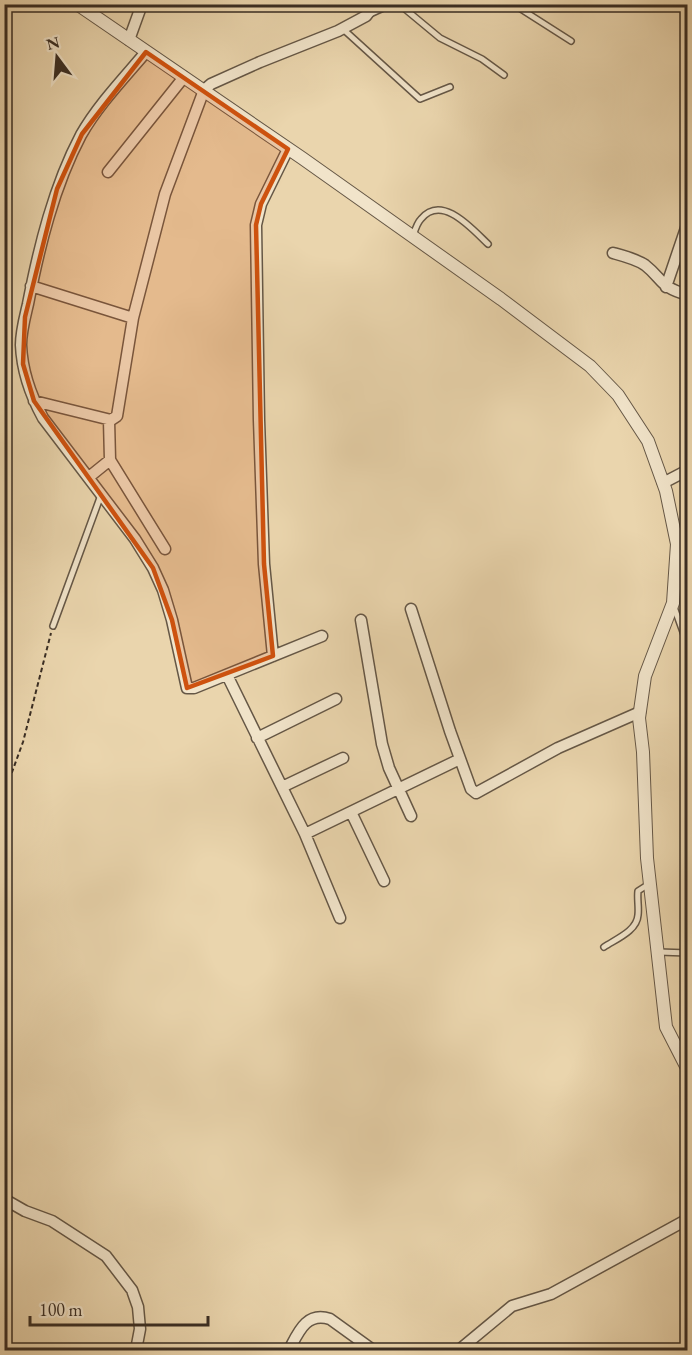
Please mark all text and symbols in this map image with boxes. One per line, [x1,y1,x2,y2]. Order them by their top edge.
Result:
north arrow [27,27,87,87]
text: N [44,31,62,55]
scale bar [30,1289,208,1327]
text: 100 m [39,1298,83,1321]

